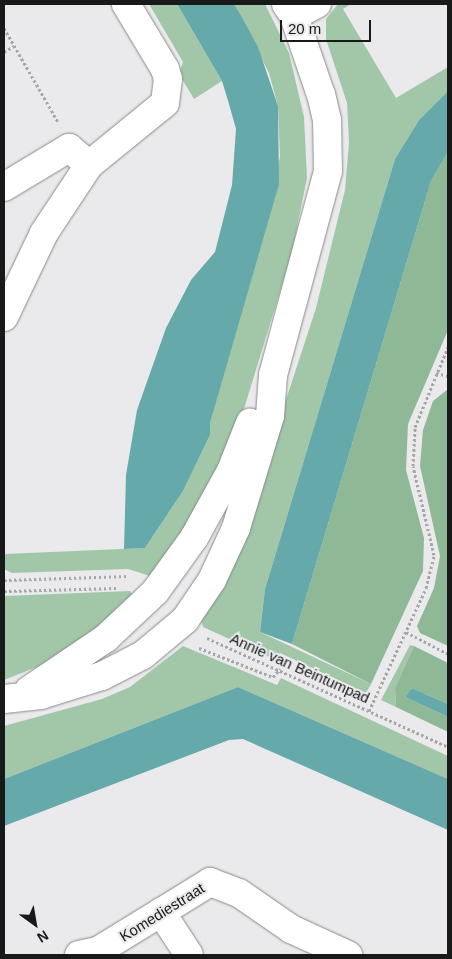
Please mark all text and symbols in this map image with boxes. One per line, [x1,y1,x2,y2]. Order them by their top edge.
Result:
scale bar [282,10,373,42]
text: 20 m [288,20,321,37]
street label: Annie van Beintumpad [227,629,373,707]
street label: Komediestraat [116,879,208,945]
north arrow [10,899,60,949]
text: N [34,927,51,946]

